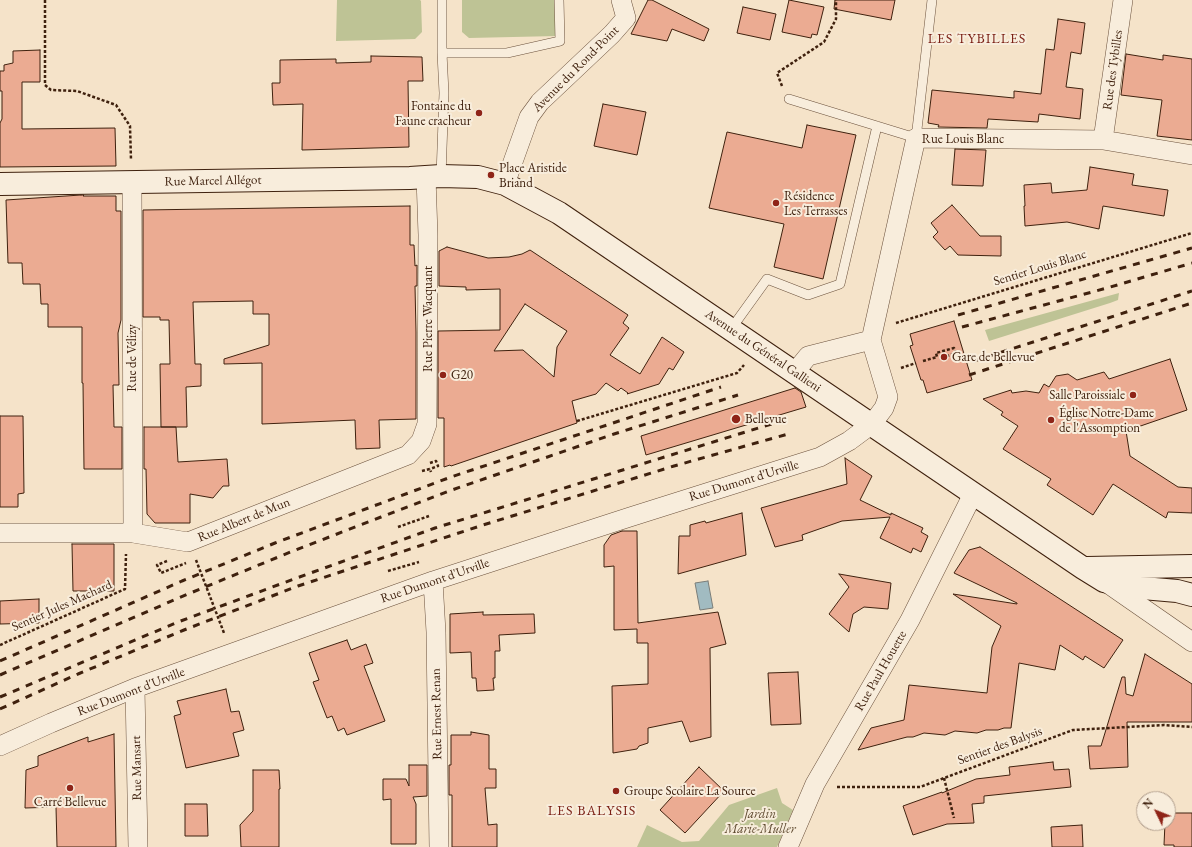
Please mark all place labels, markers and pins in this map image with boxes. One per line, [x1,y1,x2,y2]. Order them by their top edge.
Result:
place label: Fontaine du Faune cracheur [395,98,471,129]
marker: Fontaine du Faune cracheur [474,108,484,118]
place label: Place Aristide Briand [499,160,567,191]
marker: Place Aristide Briand [486,170,496,180]
place label: Résidence Les Terrasses [784,188,847,219]
marker: Résidence Les Terrasses [771,198,781,208]
place label: Gare de Bellevue [952,349,1035,365]
marker: Gare de Bellevue [939,352,949,362]
place label: G20 [451,367,473,383]
marker: G20 [438,370,448,380]
place label: Salle Paroissiale [1049,387,1125,403]
marker: Salle Paroissiale [1128,390,1138,400]
place label: Église Notre-Dame de l'Assomption [1059,405,1154,436]
place label: Bellevue [745,411,787,427]
marker: Bellevue [730,413,742,425]
marker: Église Notre-Dame de l'Assomption [1046,415,1056,425]
marker: Carré Bellevue [65,783,75,793]
place label: Groupe Scolaire La Source [624,783,755,799]
marker: Groupe Scolaire La Source [611,786,621,796]
place label: Carré Bellevue [34,794,106,810]

